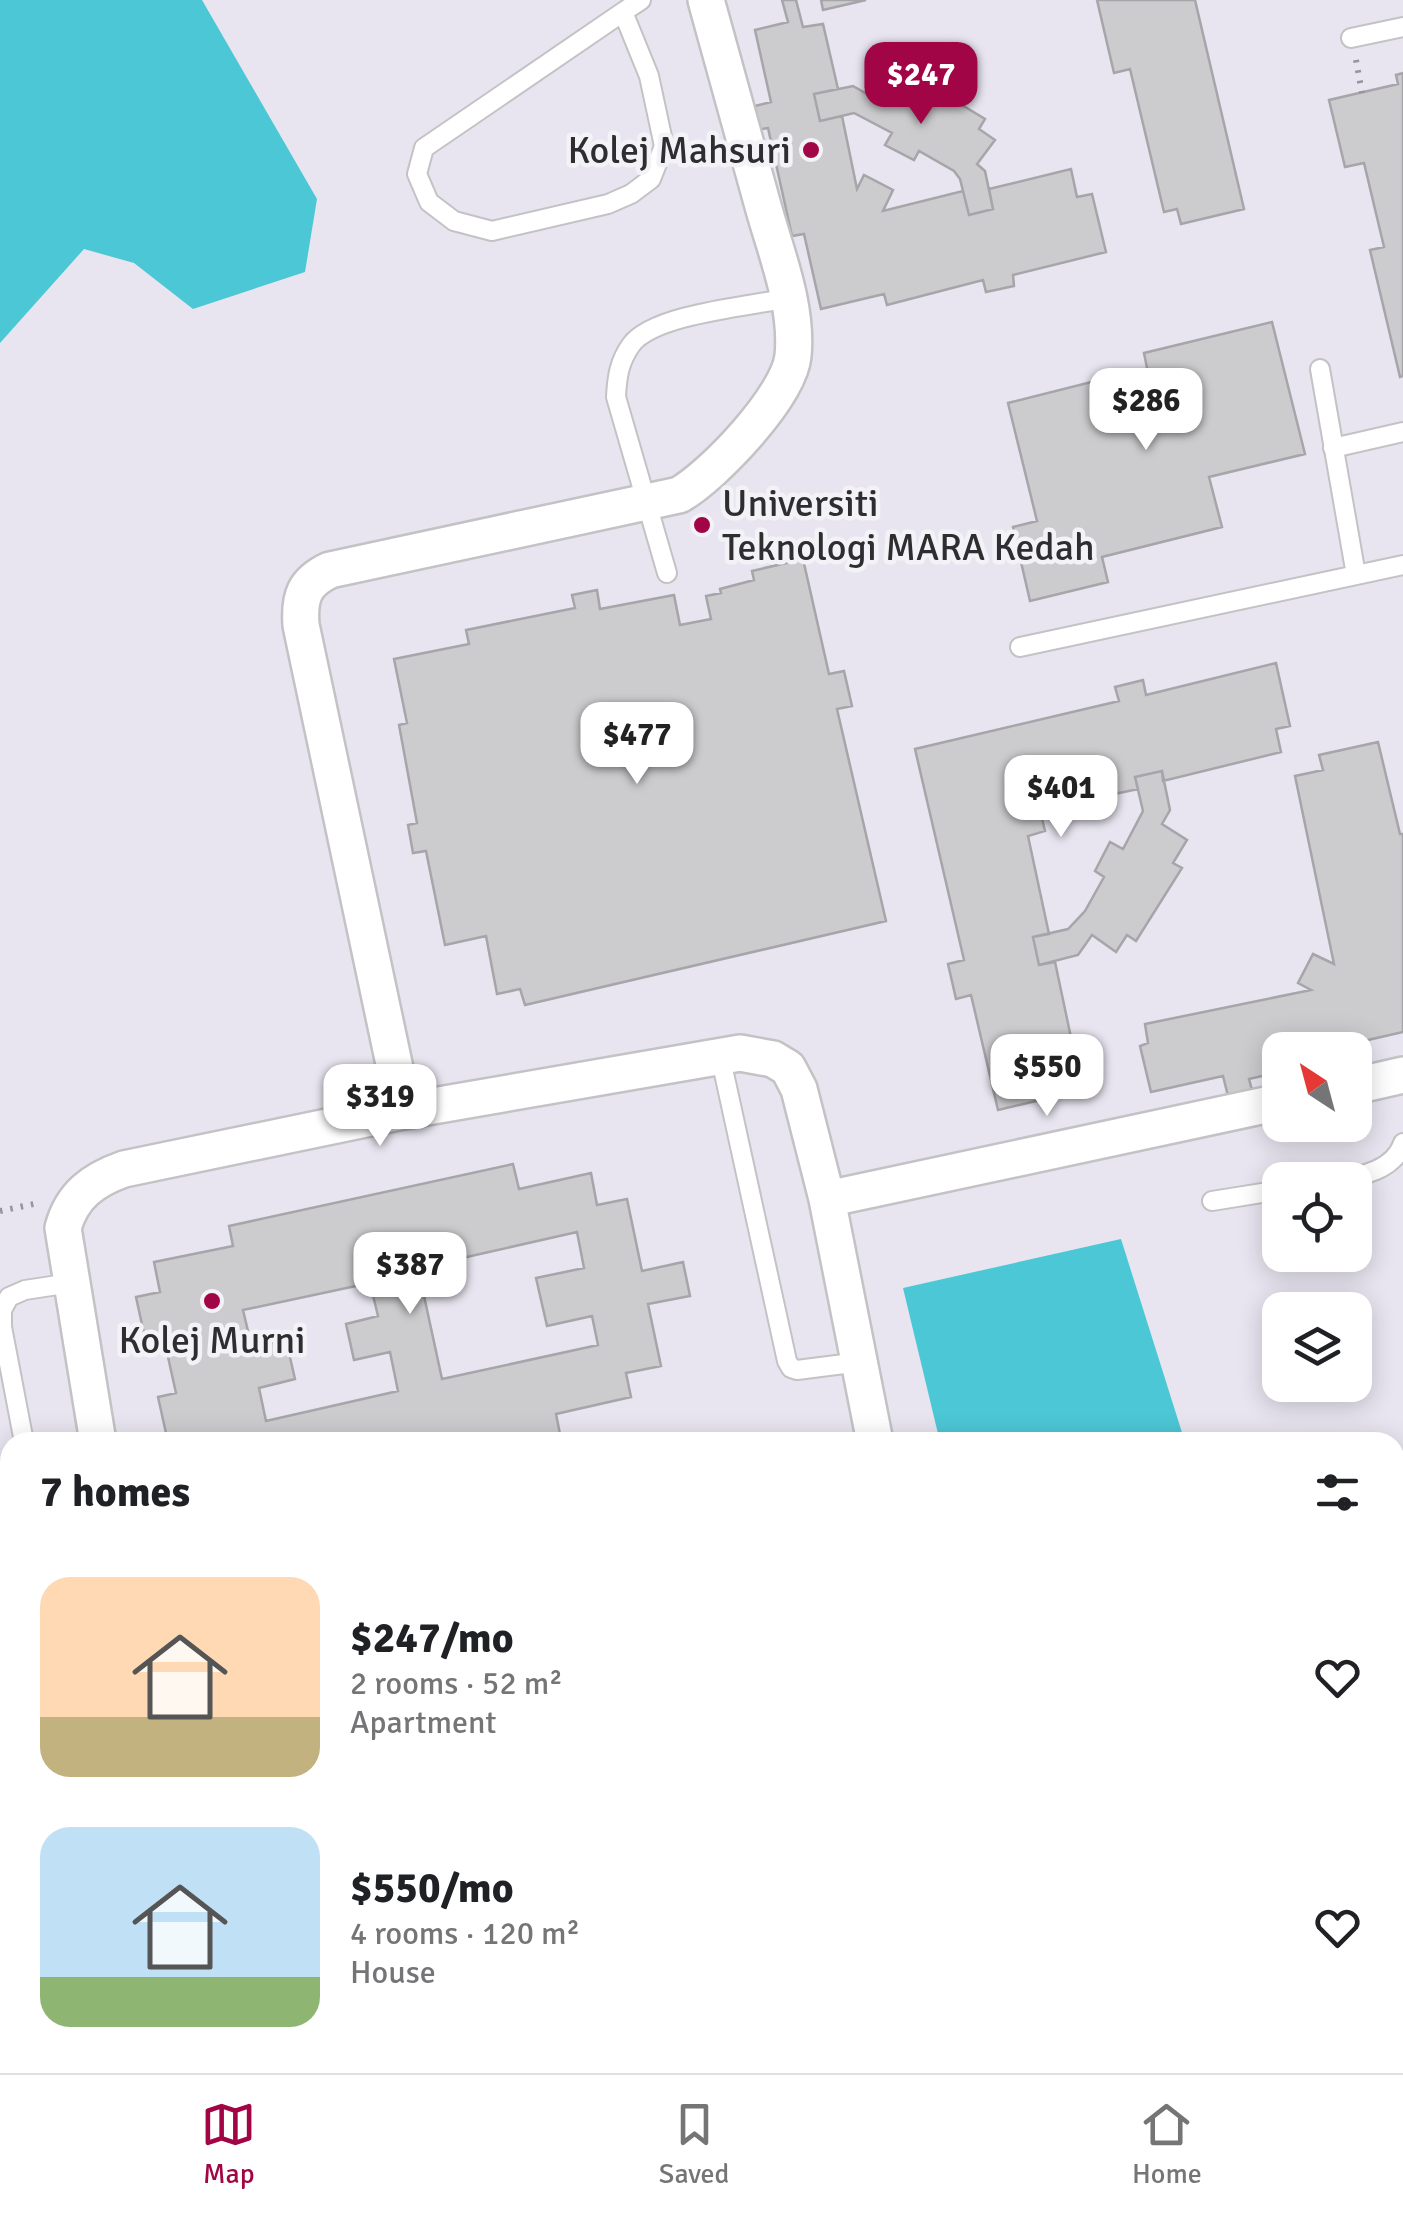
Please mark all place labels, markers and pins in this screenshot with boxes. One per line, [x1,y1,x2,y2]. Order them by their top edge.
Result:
pin: $247 [862,42,980,127]
place label: Kolej Mahsuri [568,127,791,174]
marker: Kolej Mahsuri [800,139,822,161]
pin: $286 [1087,368,1205,453]
place label: Universiti Teknologi MARA Kedah [722,480,1095,571]
marker: Universiti Teknologi MARA Kedah [691,514,713,536]
pin: $477 [578,702,696,787]
pin: $401 [1002,755,1120,840]
pin: $550 [988,1034,1106,1119]
pin: $319 [321,1064,439,1149]
pin: $387 [351,1232,469,1317]
marker: Kolej Murni [201,1290,223,1312]
place label: Kolej Murni [119,1317,305,1364]

